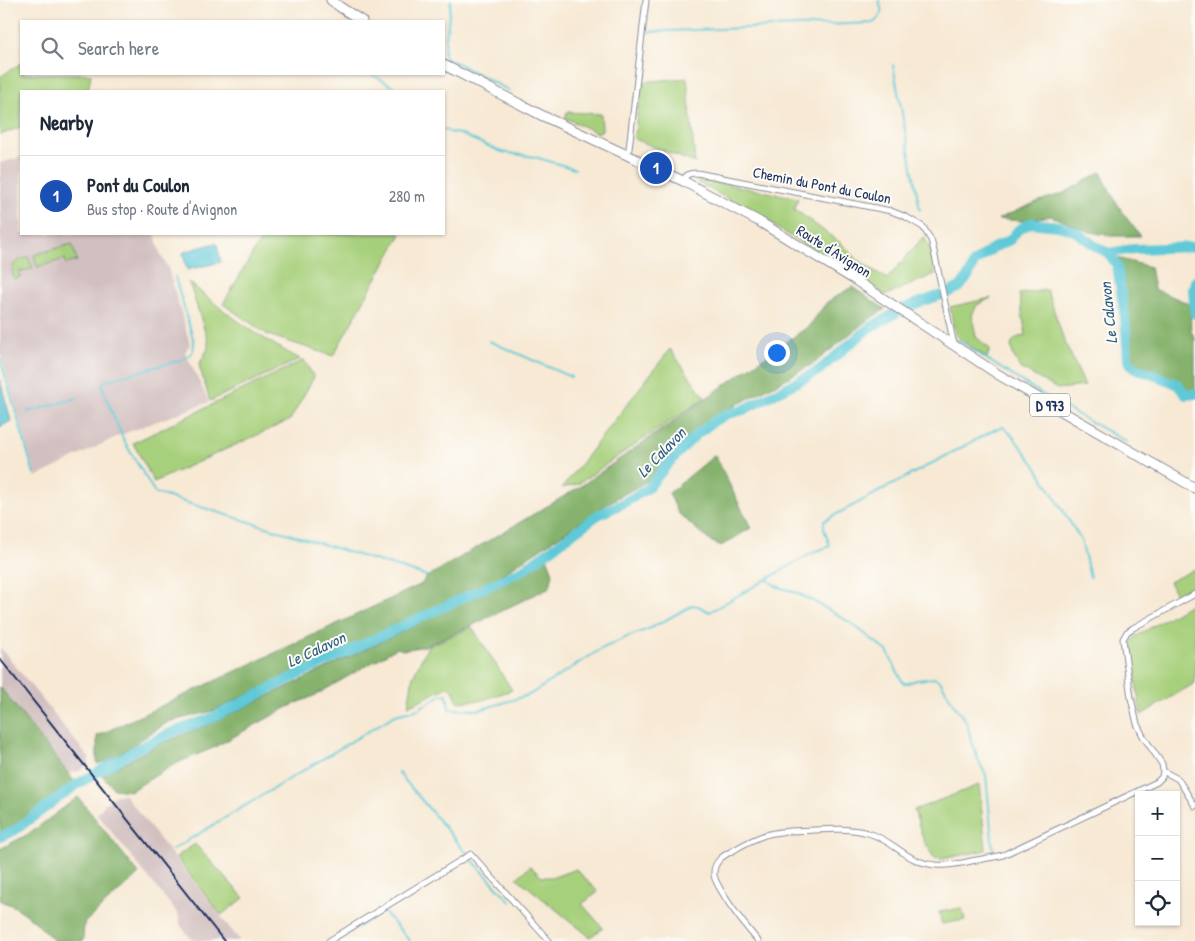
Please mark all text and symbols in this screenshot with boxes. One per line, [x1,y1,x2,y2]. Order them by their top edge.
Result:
search box [20,20,445,75]
icon: search [38,34,66,62]
text: Search here [78,35,159,61]
text: Nearby [40,108,93,137]
pin: 1 [640,149,672,187]
street label: Chemin du Pont du Coulon [751,161,893,209]
text: Pont du Coulon [87,172,190,198]
text: 1 [53,185,59,207]
text: 280 m [389,185,425,207]
text: Bus stop · Route d'Avignon [87,198,237,220]
street label: Route d'Avignon [793,220,876,282]
water label: Le Calavon [1094,279,1122,345]
your location [764,340,790,366]
road number: D 973 [1030,394,1070,416]
water label: Le Calavon [632,421,692,482]
water label: Le Calavon [283,625,350,672]
map controls [1135,791,1180,926]
button: + [1135,791,1180,836]
button: − [1135,836,1180,881]
button: locate [1135,881,1180,926]

